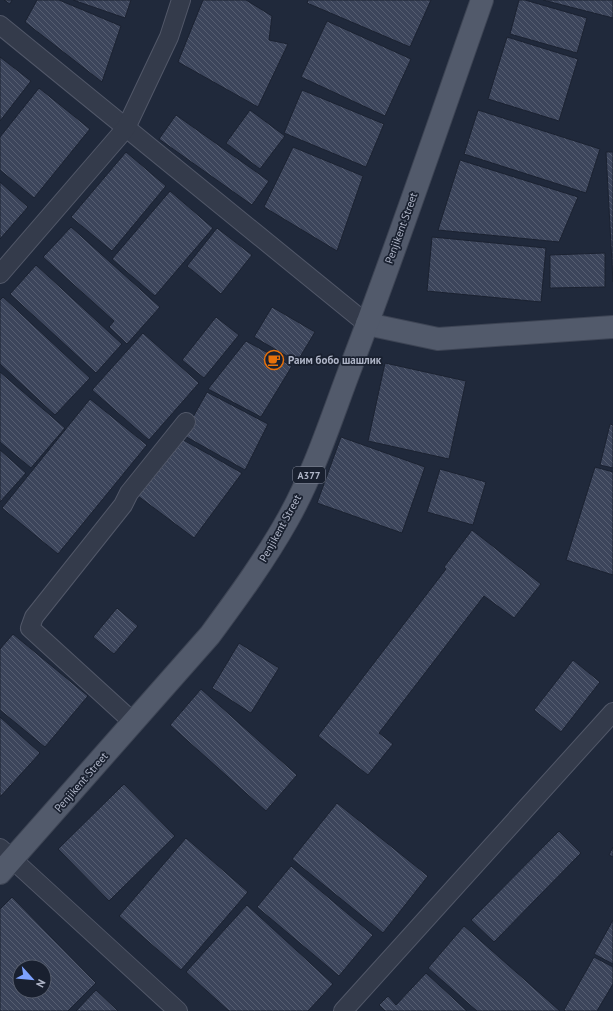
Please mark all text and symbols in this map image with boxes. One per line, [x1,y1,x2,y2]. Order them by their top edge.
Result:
street label: Penjikent Street [382,190,420,266]
cafe icon: Раим бобо шашлик [263,349,285,371]
place label: Раим бобо шашлик [288,353,382,367]
road number: A377 [293,467,325,483]
street label: Penjikent Street [256,492,304,564]
street label: Penjikent Street [51,749,111,815]
north arrow [12,959,52,999]
text: N [33,977,49,990]

